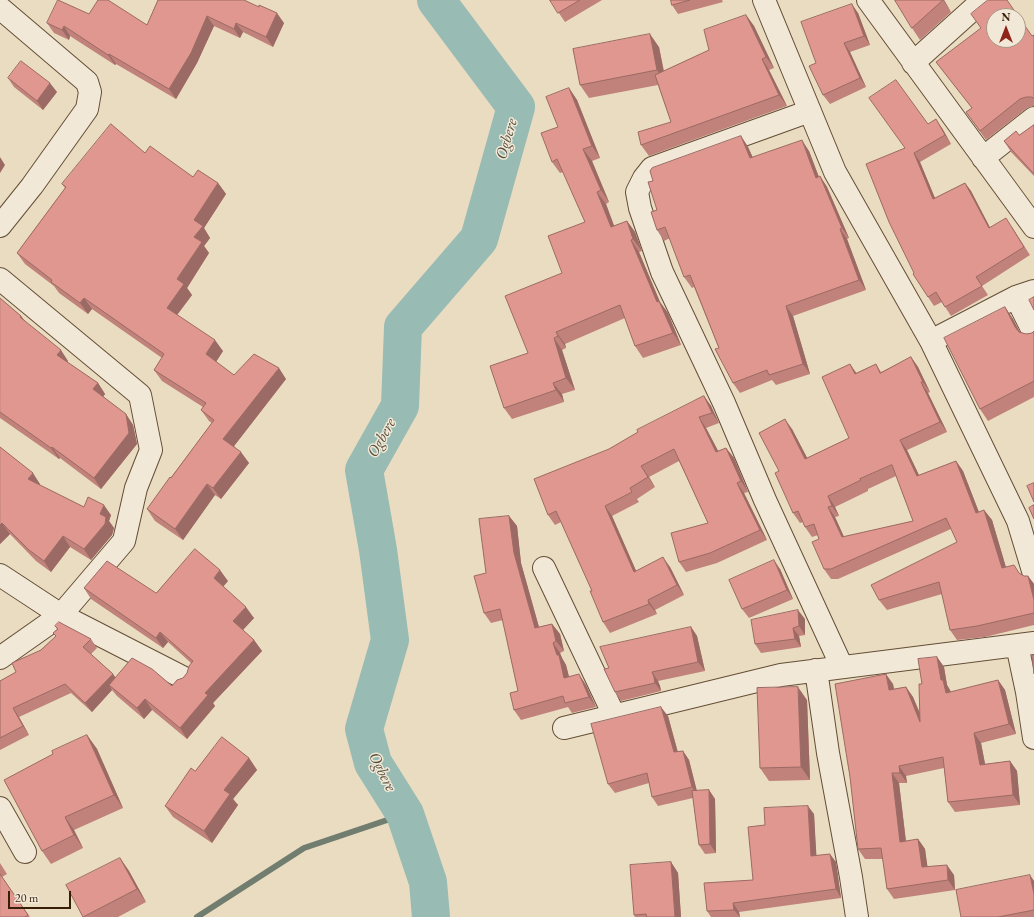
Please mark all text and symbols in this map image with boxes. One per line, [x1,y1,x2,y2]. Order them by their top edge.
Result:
north arrow [986,8,1026,48]
text: N [1002,10,1010,24]
water label: Ogbere [492,116,522,162]
water label: Ogbere [364,415,400,461]
water label: Ogbere [364,749,400,795]
scale bar [10,883,73,909]
text: 20 m [15,890,38,906]

